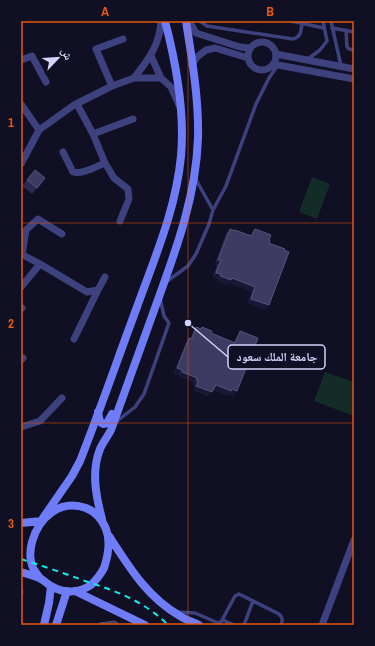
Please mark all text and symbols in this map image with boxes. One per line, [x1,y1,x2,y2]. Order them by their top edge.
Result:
text: A [101,3,109,20]
text: B [266,3,274,20]
north arrow [38,38,78,78]
text: ش [57,46,76,63]
text: 1 [8,114,14,131]
text: 2 [8,315,14,332]
callout: جامعة الملك سعود [228,345,325,369]
text: جامعة الملك سعود [236,349,318,365]
text: 3 [8,515,14,532]

